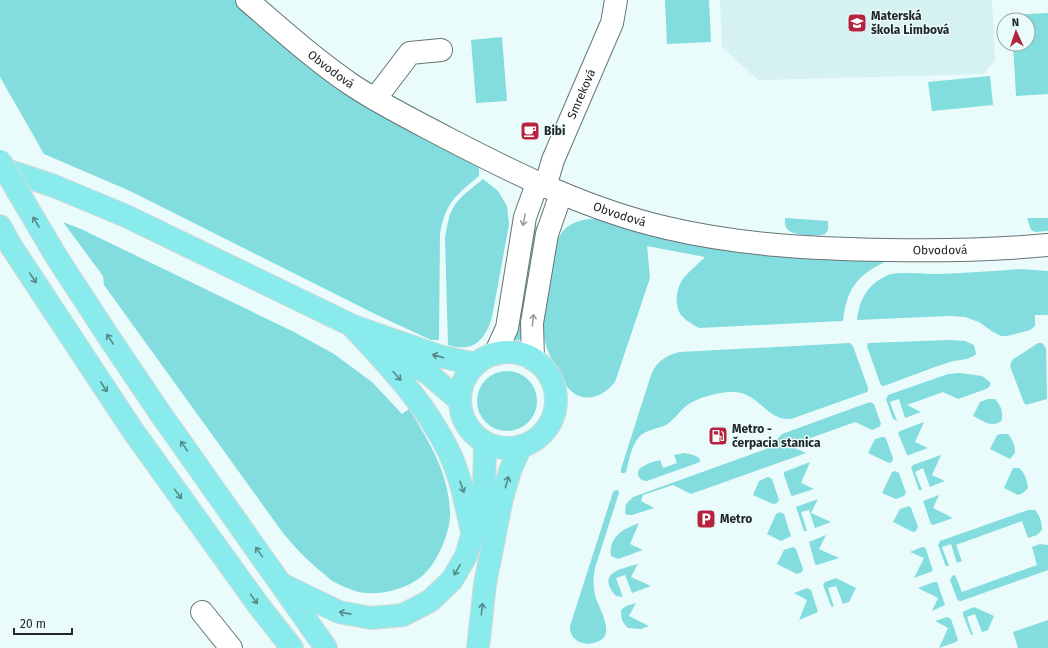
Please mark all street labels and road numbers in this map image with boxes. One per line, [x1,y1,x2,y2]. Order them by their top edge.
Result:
street label: Obvodová [305,47,357,91]
street label: Smreková [565,67,598,121]
street label: Obvodová [591,199,648,229]
street label: Obvodová [913,243,968,257]

